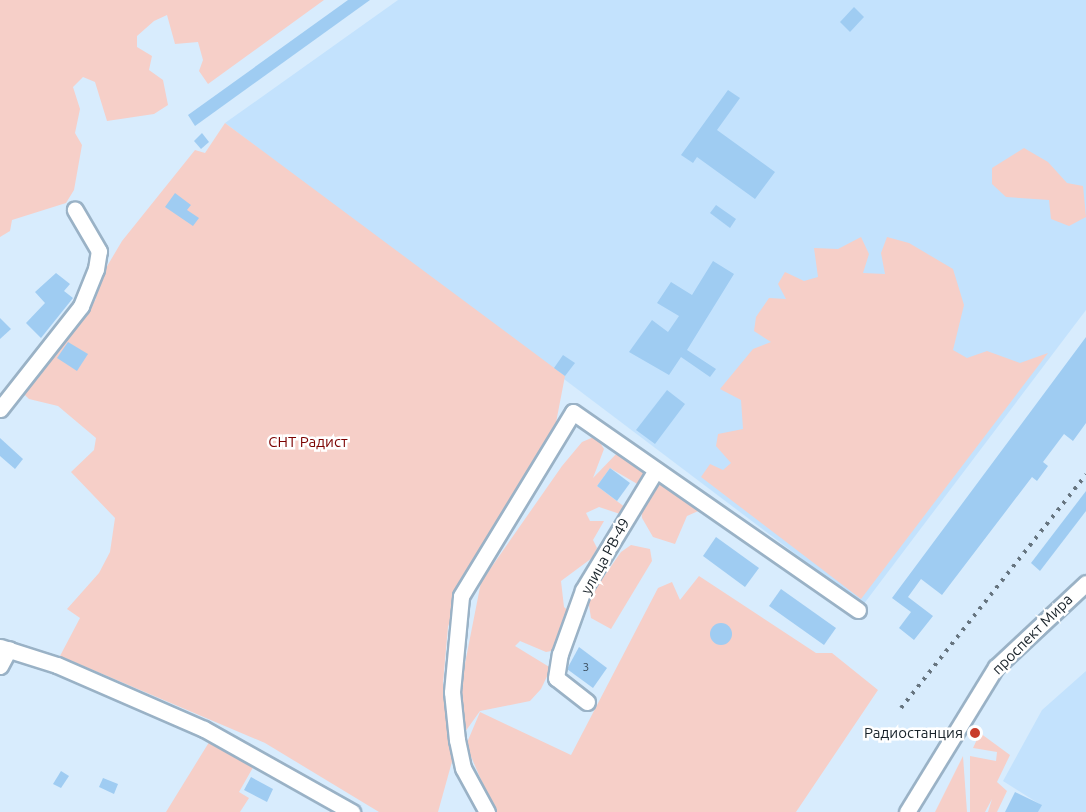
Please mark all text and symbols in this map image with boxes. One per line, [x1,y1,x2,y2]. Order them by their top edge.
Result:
park label: СНТ Радист [268,433,348,451]
street label: улица РВ-49 [577,515,633,597]
street label: проспект Мира [988,590,1076,678]
house number: 3 [583,660,589,674]
place label: Радиостанция [864,724,963,742]
marker: Радиостанция [968,726,982,740]

